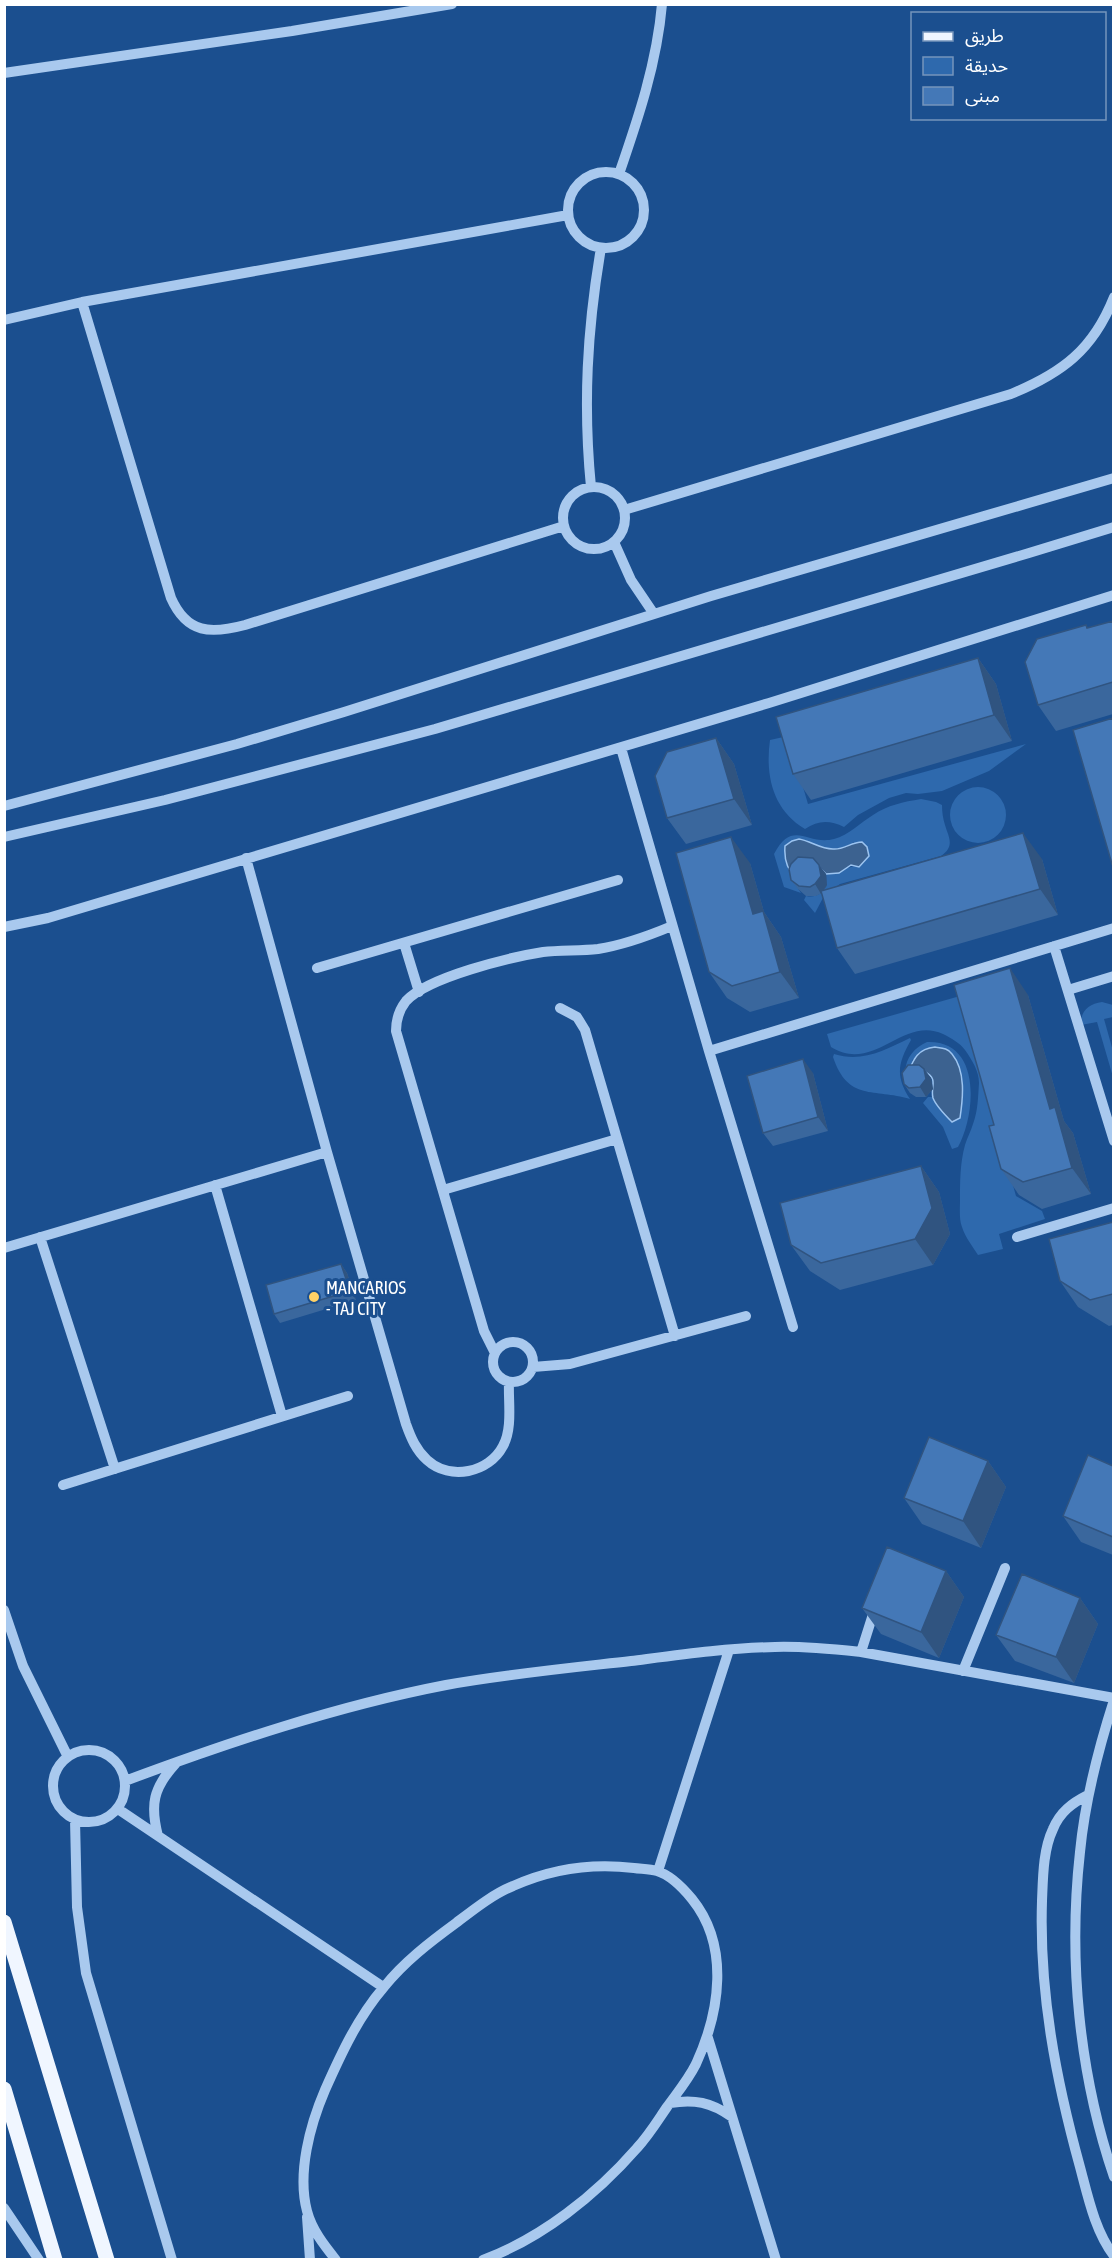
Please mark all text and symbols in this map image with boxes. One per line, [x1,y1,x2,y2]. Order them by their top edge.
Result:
legend [911,12,1106,120]
text: طريق [965,25,1004,47]
text: حديقة [965,55,1008,76]
text: مبنى [965,85,1000,107]
place label: MANCARIOS - TAJ CITY [326,1277,407,1319]
marker: MANCARIOS - TAJ CITY [307,1290,321,1304]

